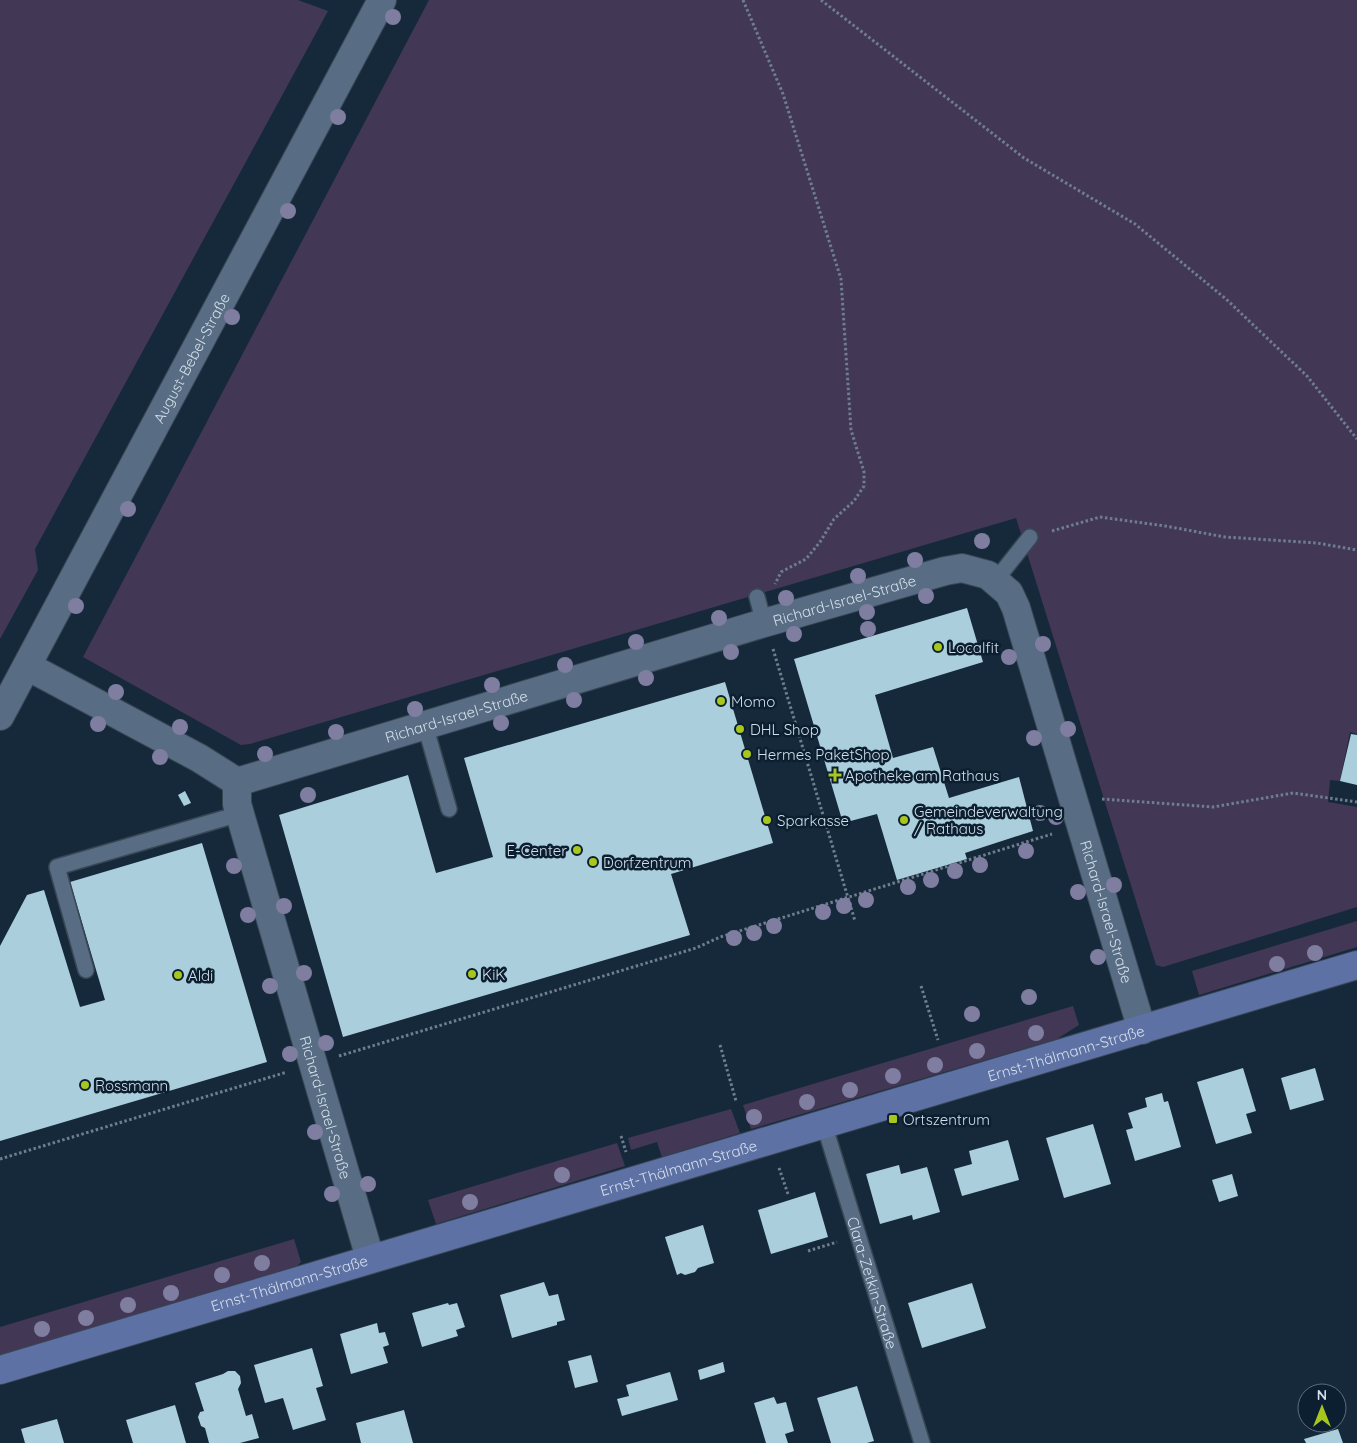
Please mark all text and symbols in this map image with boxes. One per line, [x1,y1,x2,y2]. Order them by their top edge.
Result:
street label: August-Bebel-Straße [149,289,234,426]
street label: Richard-Israel-Straße [770,570,918,630]
place label: Localfit [948,638,999,657]
marker: Localfit [932,641,944,653]
street label: Richard-Israel-Straße [383,685,530,746]
place label: Momo [731,692,775,711]
marker: Momo [715,695,727,707]
place label: DHL Shop [750,720,819,739]
marker: DHL Shop [734,723,746,735]
place label: Hermes PaketShop [757,745,890,764]
marker: Hermes PaketShop [741,748,753,760]
place label: Apotheke am Rathaus [845,766,999,785]
marker: Apotheke am Rathaus [829,769,841,781]
place label: Gemeindeverwaltung / Rathaus [914,802,1063,838]
place label: Sparkasse [777,811,849,830]
marker: Sparkasse [761,814,773,826]
marker: Gemeindeverwaltung / Rathaus [898,814,910,826]
street label: Richard-Israel-Straße [1076,838,1137,985]
place label: E-Center [506,841,567,860]
marker: E-Center [571,844,583,856]
place label: Dorfzentrum [603,853,691,872]
marker: Dorfzentrum [587,856,599,868]
place label: KiK [482,965,505,984]
place label: Aldi [188,966,213,985]
marker: KiK [466,968,478,980]
marker: Aldi [172,969,184,981]
street label: Ernst-Thälmann-Straße [985,1020,1147,1085]
street label: Richard-Israel-Straße [296,1033,356,1181]
place label: Rossmann [95,1076,168,1095]
marker: Rossmann [79,1079,91,1091]
place label: Ortszentrum [903,1110,990,1129]
marker: Ortszentrum [887,1113,899,1125]
street label: Ernst-Thälmann-Straße [598,1135,759,1200]
street label: Clara-Zetkin-Straße [843,1214,902,1351]
street label: Ernst-Thälmann-Straße [208,1250,370,1315]
north arrow [1297,1383,1347,1433]
text: N [1317,1386,1327,1404]

